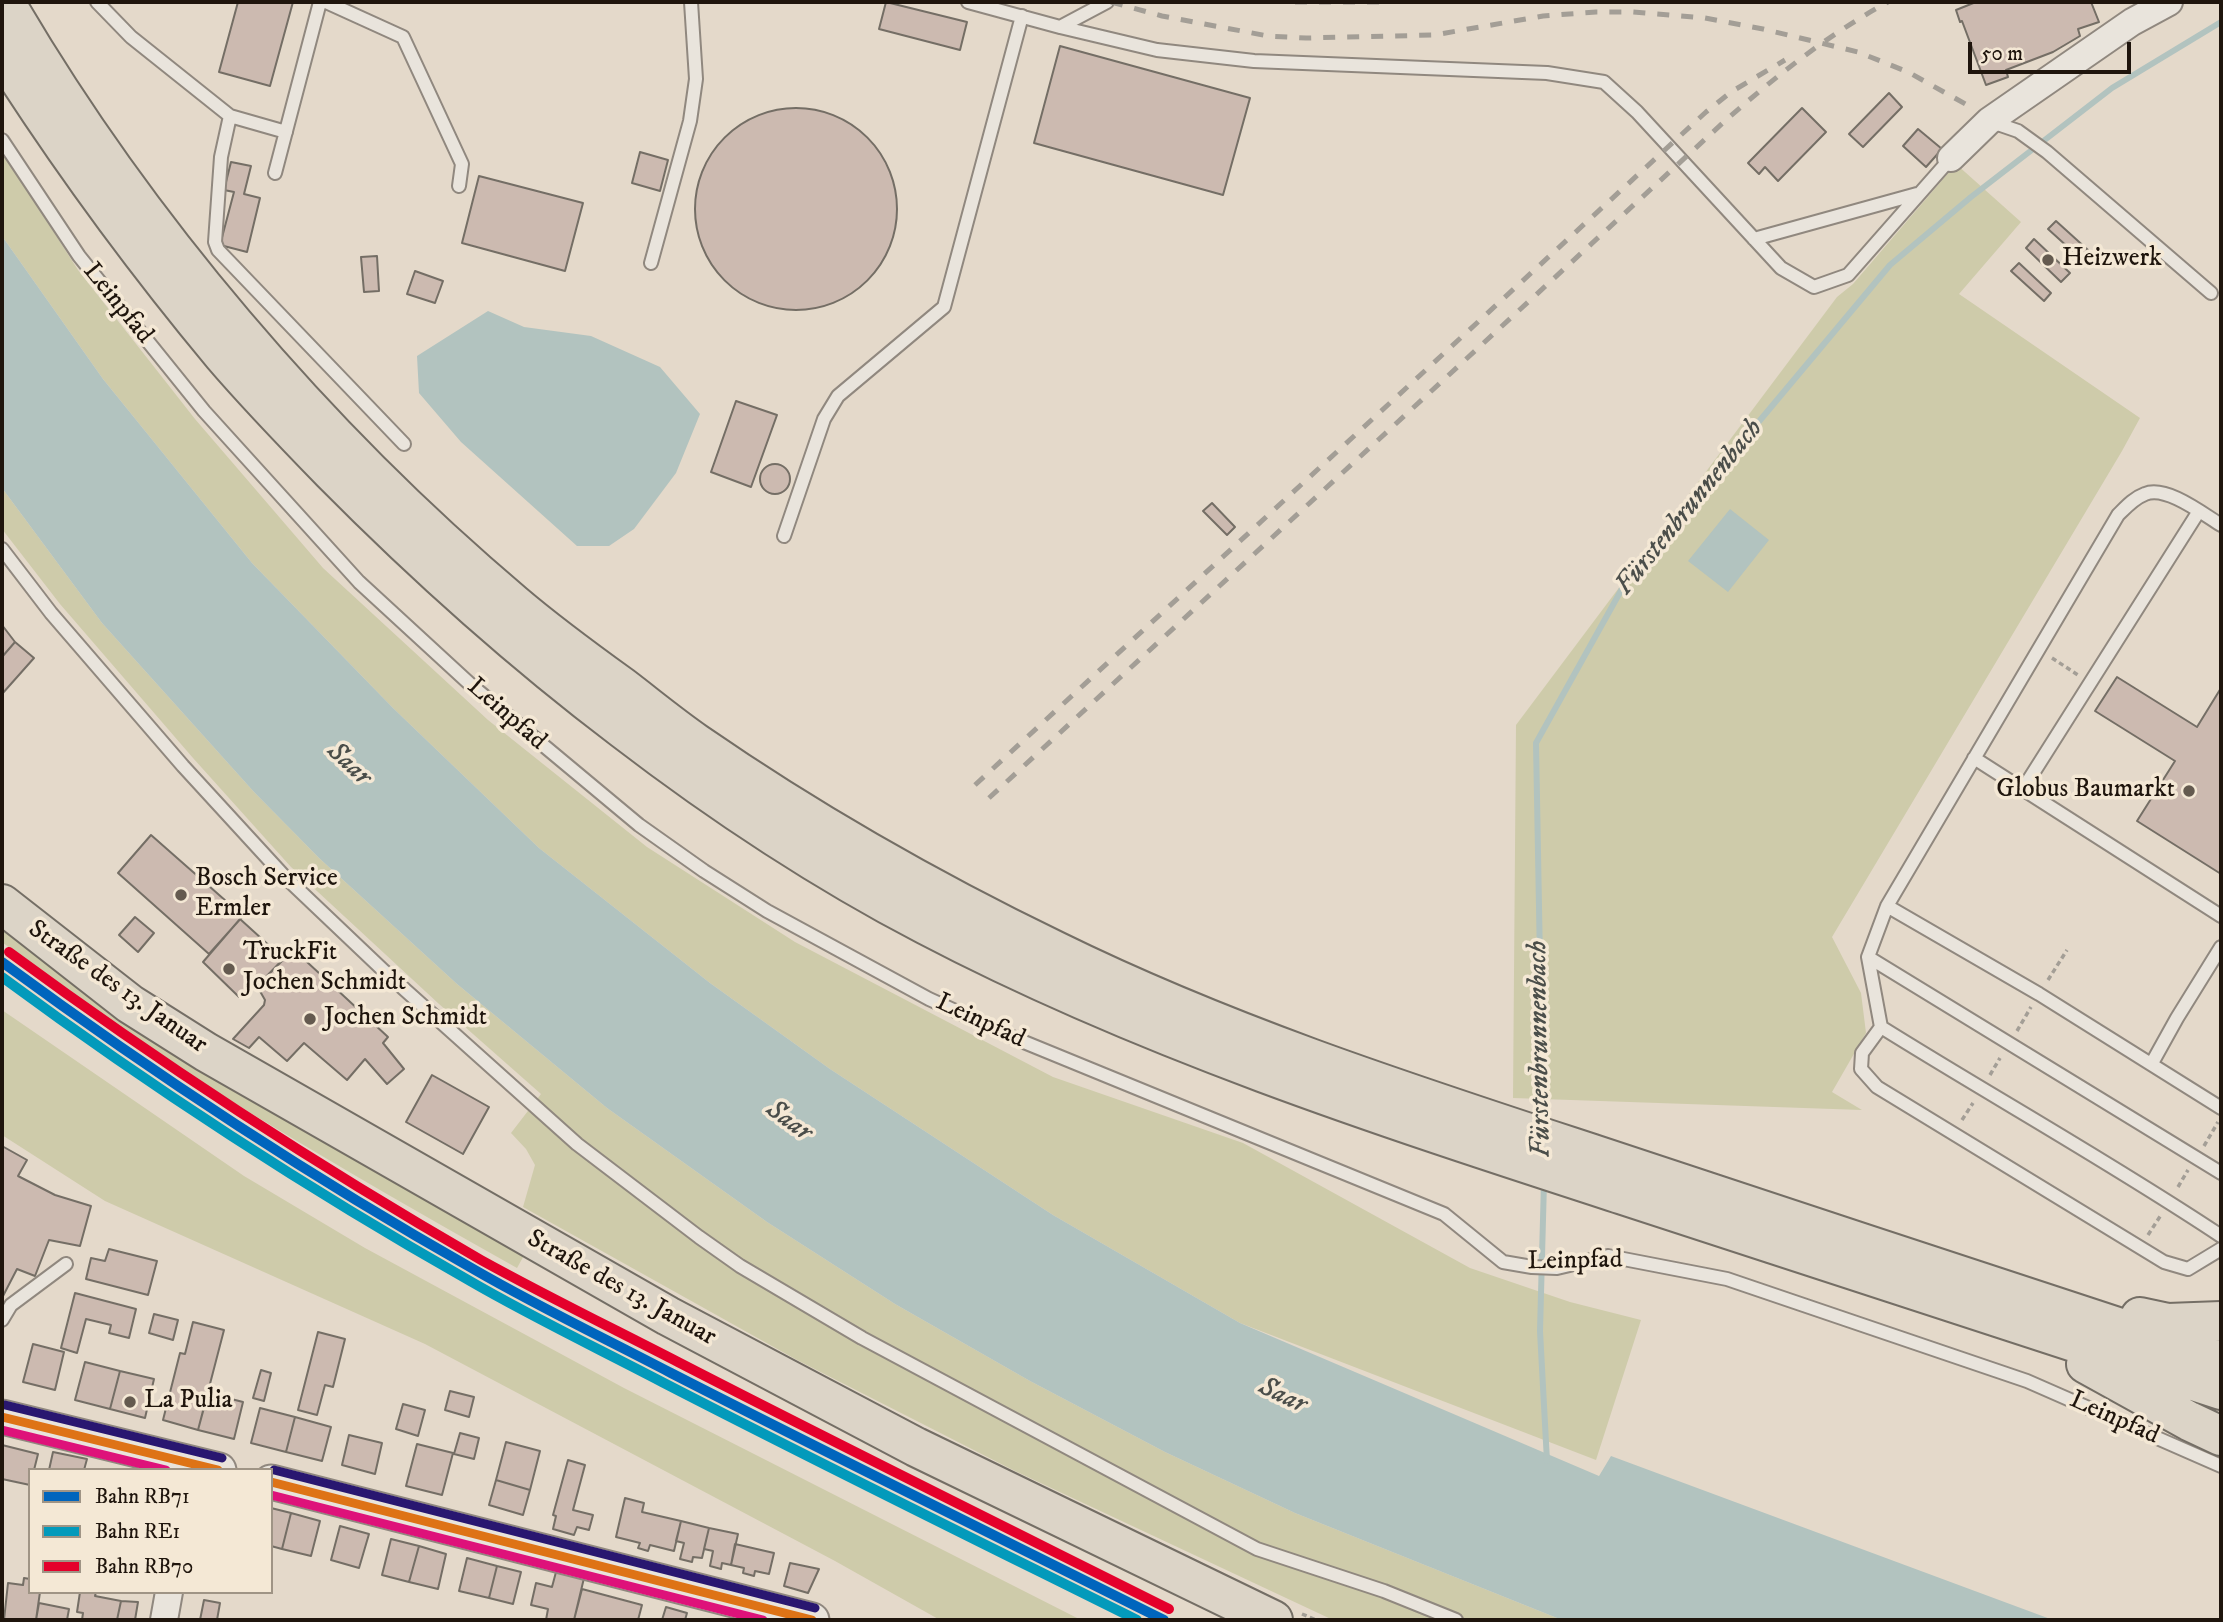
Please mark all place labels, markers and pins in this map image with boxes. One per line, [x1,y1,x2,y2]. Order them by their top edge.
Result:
place label: Heizwerk [2062,244,2162,276]
marker: Heizwerk [2040,252,2056,268]
place label: Globus Baumarkt [1996,775,2175,807]
marker: Globus Baumarkt [2181,783,2197,799]
place label: Bosch Service Ermler [195,864,338,926]
marker: Bosch Service Ermler [173,887,189,903]
place label: TruckFit Jochen Schmidt [243,938,406,1000]
marker: TruckFit Jochen Schmidt [221,961,237,977]
place label: Jochen Schmidt [324,1003,487,1035]
marker: Jochen Schmidt [302,1011,318,1027]
place label: La Pulia [144,1386,233,1418]
marker: La Pulia [122,1394,138,1410]

